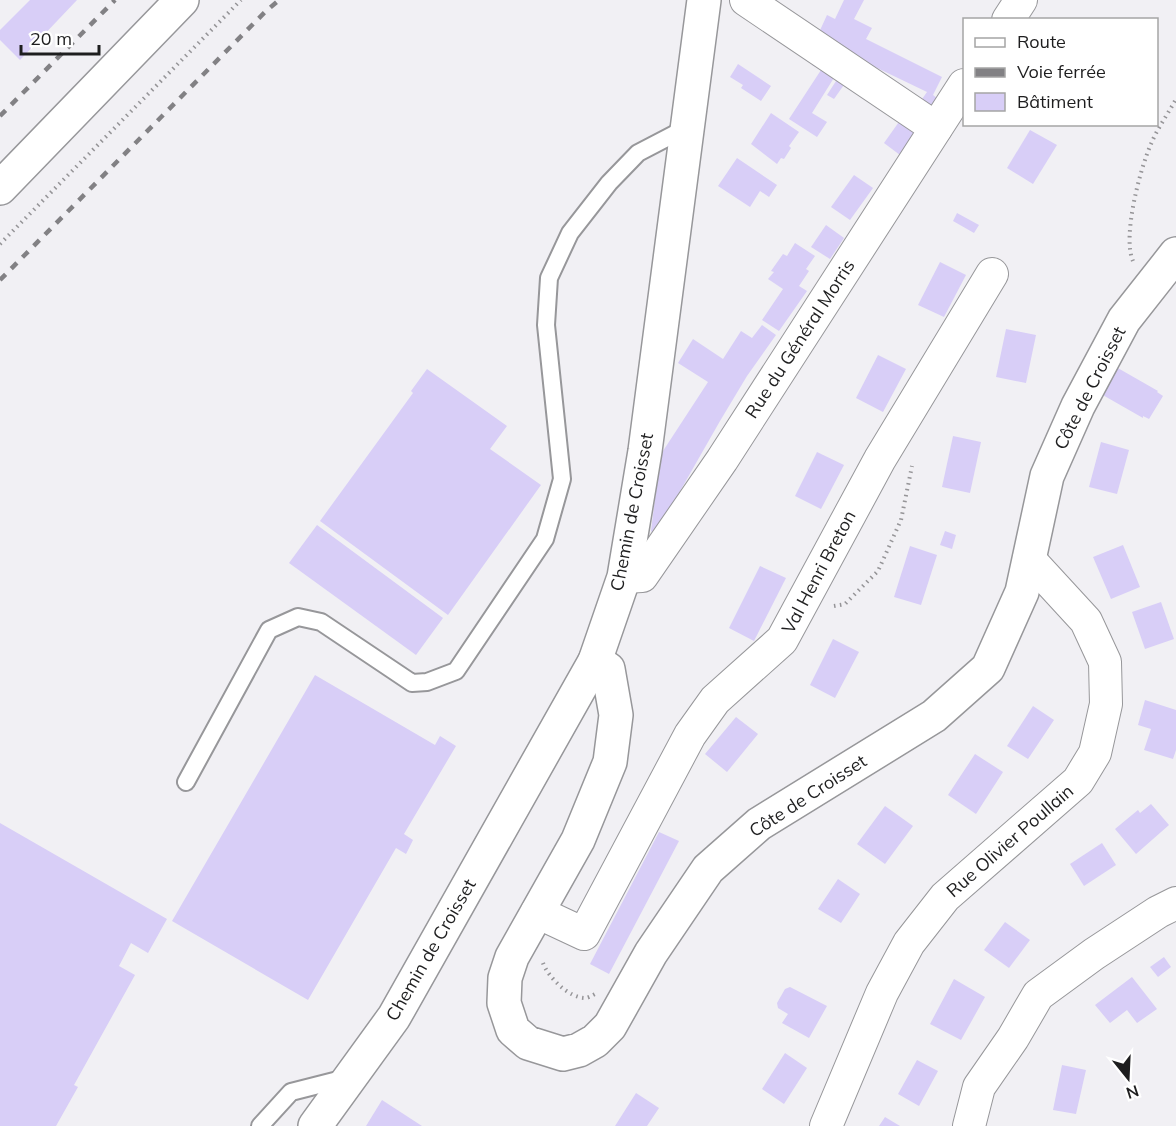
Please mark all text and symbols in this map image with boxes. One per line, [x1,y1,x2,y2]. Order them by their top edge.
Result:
scale bar [21,18,99,56]
legend [963,18,1158,126]
text: 20 m [30,27,72,50]
text: Route [1017,30,1066,53]
text: Voie ferrée [1017,60,1106,83]
text: Bâtiment [1017,90,1093,113]
street label: Rue du Général Morris [740,255,860,422]
street label: Côte de Croisset [1049,322,1130,453]
street label: Chemin de Croisset [605,431,658,593]
street label: Val Henri Breton [776,506,861,637]
street label: Côte de Croisset [745,749,871,842]
street label: Rue Olivier Poullain [941,779,1078,902]
street label: Chemin de Croisset [380,874,481,1025]
north arrow [1098,1048,1158,1108]
text: N [1124,1081,1141,1104]

